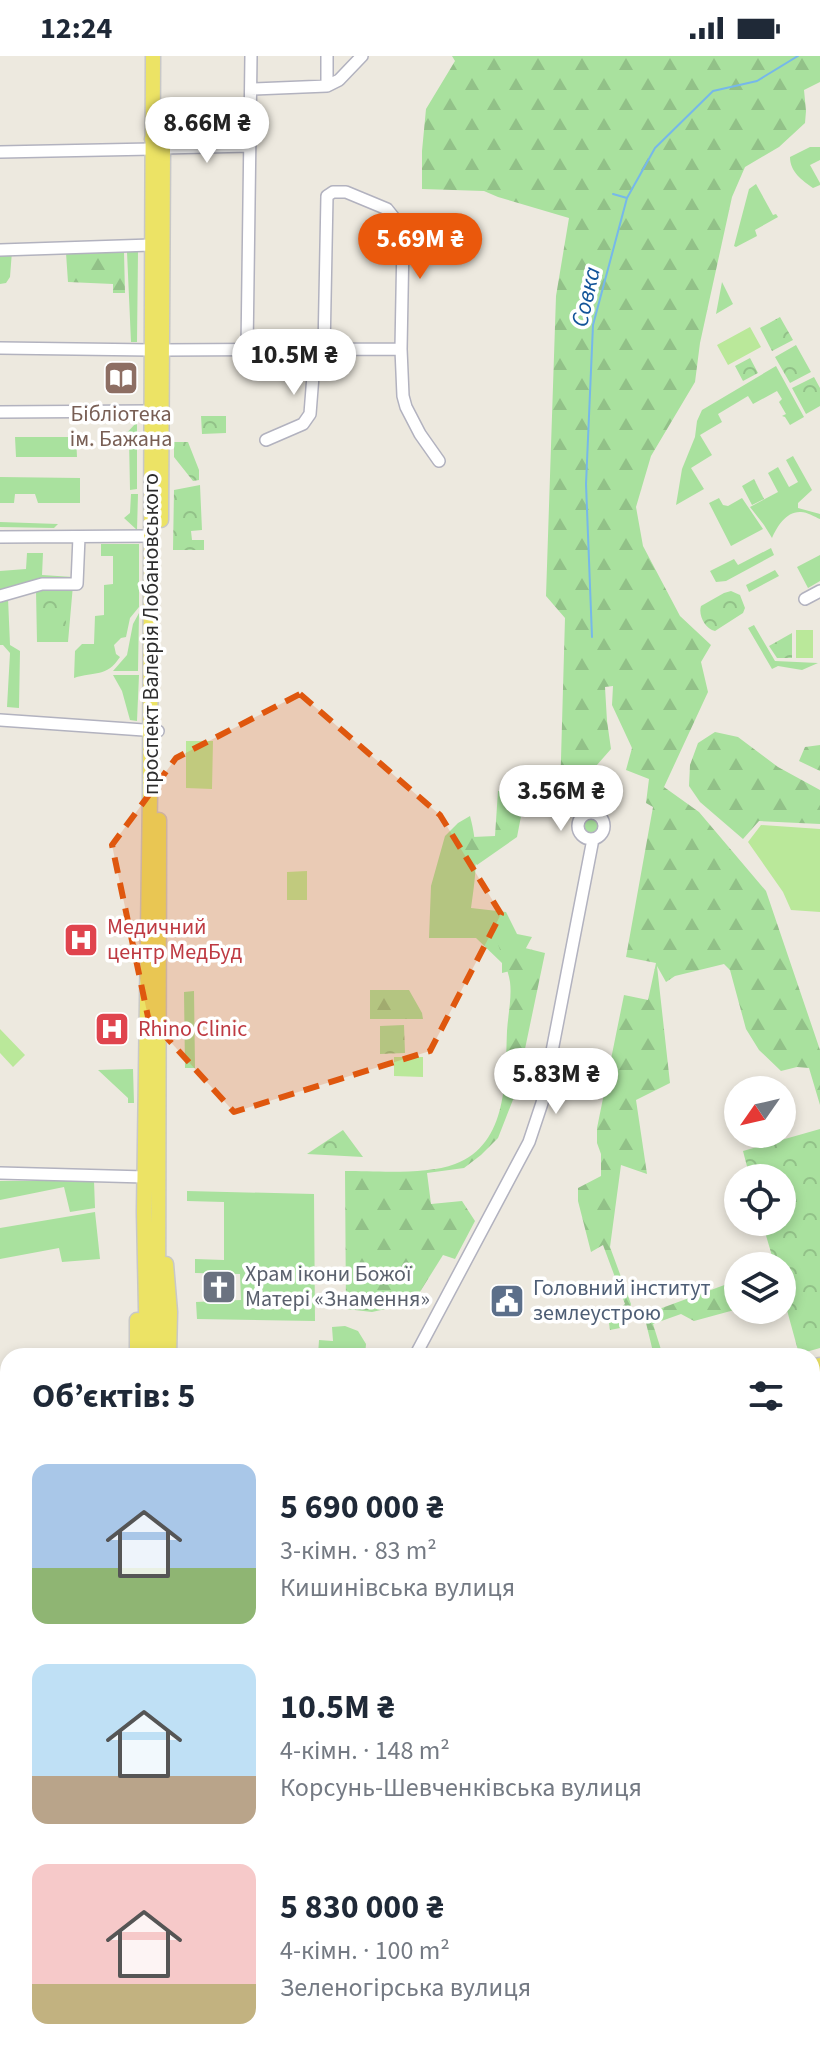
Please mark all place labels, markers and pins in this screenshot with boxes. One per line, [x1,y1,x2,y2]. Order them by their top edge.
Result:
pin: 8.66M ₴ [133,97,281,165]
pin: 5.69M ₴ [346,213,494,281]
pin: 10.5M ₴ [220,329,368,397]
library icon: Бібліотека ім. Бажана [102,359,140,397]
place label: Бібліотека ім. Бажана [70,398,172,455]
pin: 3.56M ₴ [487,765,635,833]
place label: Медичний центр МедБуд [107,911,242,968]
hospital icon: Медичний центр МедБуд [62,921,100,959]
hospital icon: Rhino Clinic [93,1010,131,1048]
place label: Rhino Clinic [138,1013,247,1045]
pin: 5.83M ₴ [482,1048,630,1116]
place label: Храм ікони Божої Матері «Знамення» [245,1258,430,1315]
church icon: Храм ікони Божої Матері «Знамення» [200,1268,238,1306]
place label: Головний інститут землеустрою [533,1272,711,1329]
public building icon: Головний інститут землеустрою [488,1282,526,1320]

